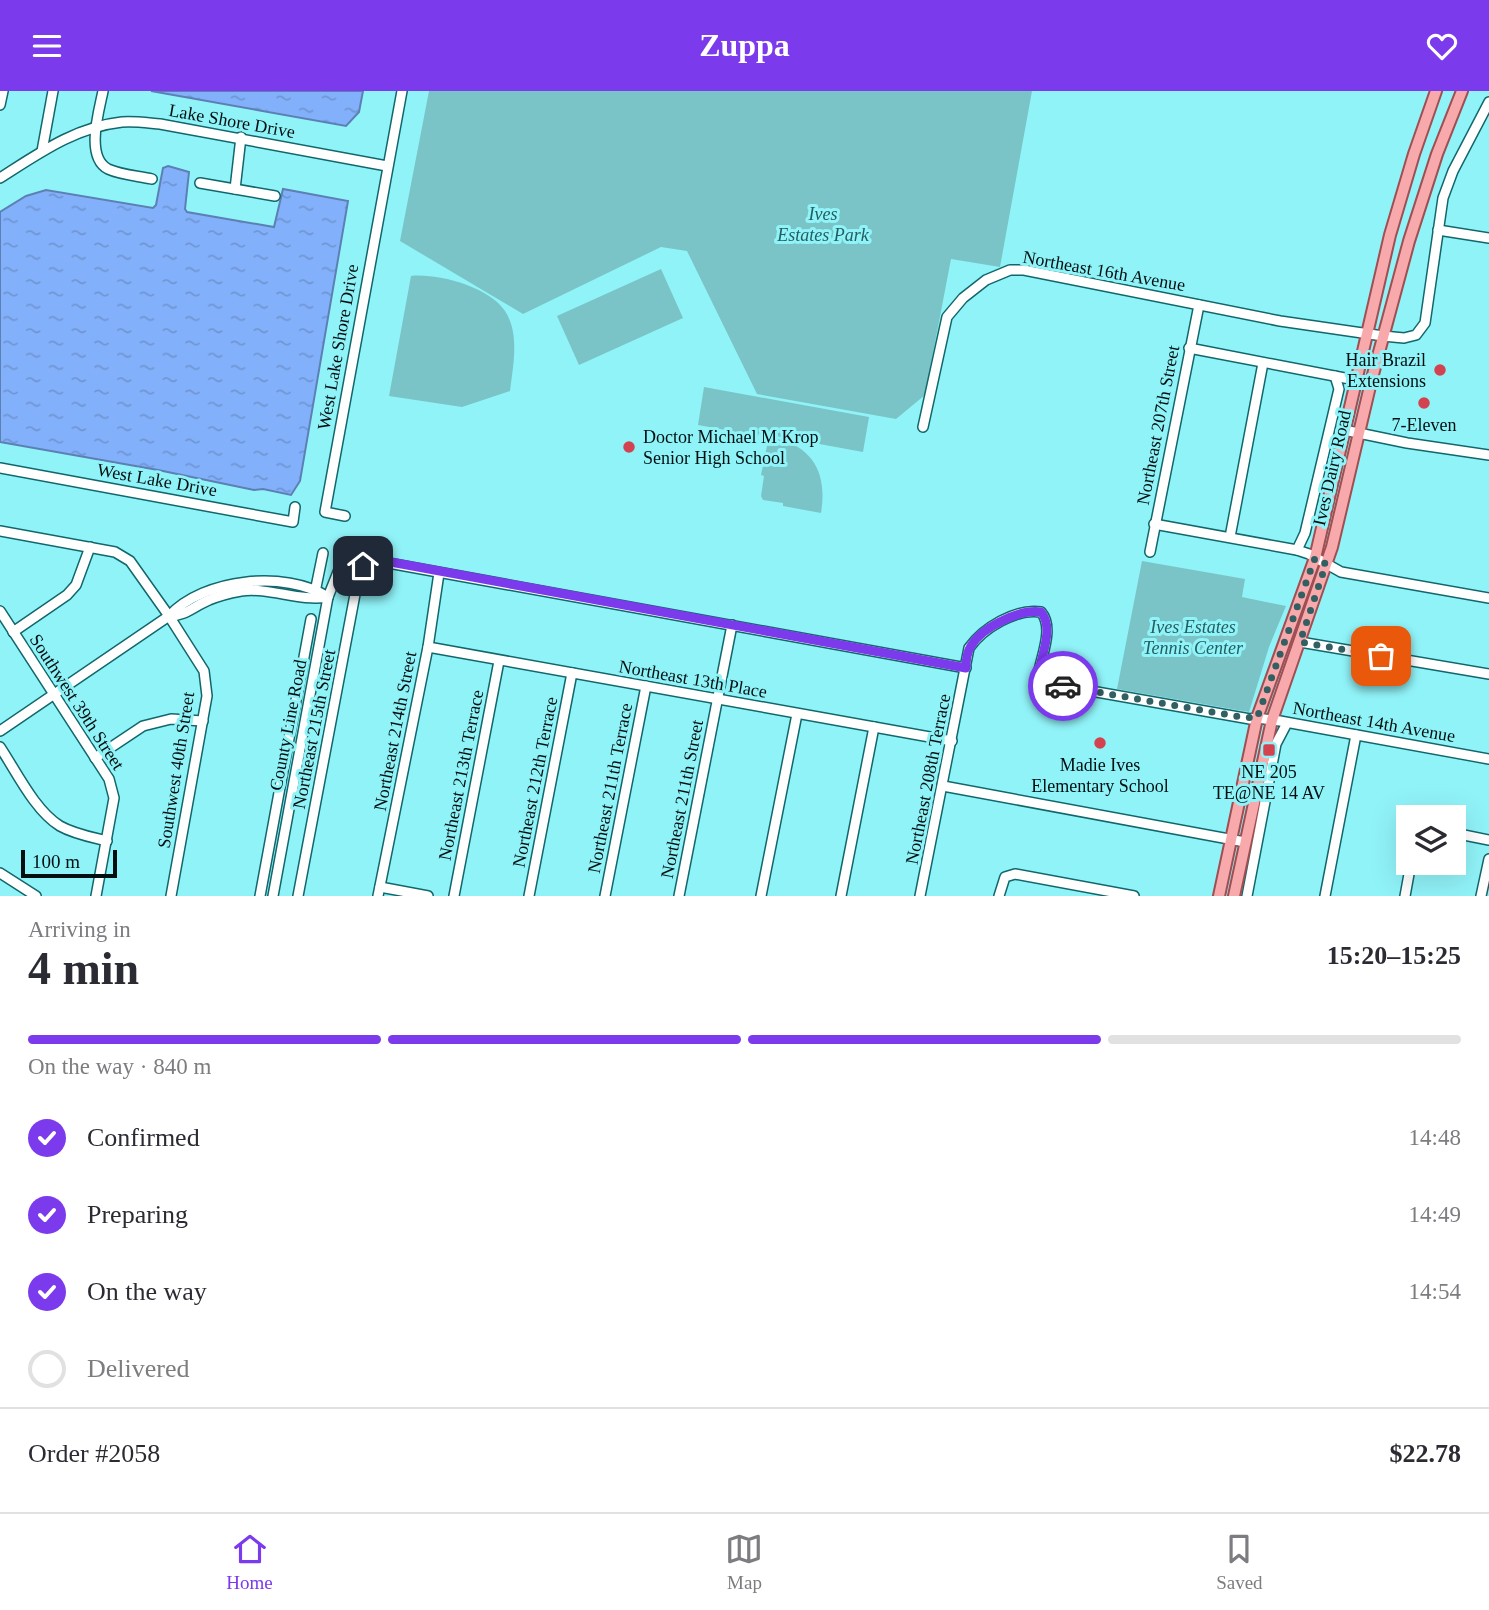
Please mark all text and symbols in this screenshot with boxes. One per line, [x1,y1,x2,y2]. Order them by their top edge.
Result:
icon: menu [28,27,66,65]
text: Zuppa [699,27,790,63]
icon: heart [1423,27,1461,65]
street label: Lake Shore Drive [167,100,297,142]
park label: Ives Estates Park [776,204,870,245]
street label: Northeast 16th Avenue [1021,247,1187,295]
street label: West Lake Shore Drive [314,263,362,431]
street label: Northeast 207th Street [1133,344,1183,506]
place label: Hair Brazil Extensions [1346,350,1426,391]
marker: Hair Brazil Extensions [1432,362,1448,378]
marker: 7-Eleven [1416,395,1432,411]
street label: Ives Dairy Road [1309,408,1355,528]
place label: 7-Eleven [1392,415,1456,435]
place label: Doctor Michael M Krop Senior High School [643,427,818,468]
marker: Doctor Michael M Krop Senior High School [621,439,637,455]
street label: West Lake Drive [95,460,219,500]
pin [333,536,393,596]
icon: home [344,547,382,585]
park label: Ives Estates Tennis Center [1143,617,1244,658]
pin [1351,626,1411,686]
street label: Southwest 39th Street [26,630,128,774]
icon: bag [1362,637,1400,675]
street label: Northeast 215th Street [289,648,339,810]
street label: Northeast 214th Street [370,650,420,812]
courier [1028,651,1098,721]
street label: Northeast 13th Place [617,656,769,702]
street label: County Line Road [265,658,311,792]
icon: car [1044,667,1082,705]
street label: Northeast 213th Terrace [435,688,487,862]
street label: Southwest 40th Street [154,690,198,850]
street label: Northeast 208th Terrace [902,692,954,866]
street label: Northeast 212th Terrace [509,695,561,869]
street label: Northeast 14th Avenue [1291,698,1457,746]
street label: Northeast 211th Terrace [584,701,636,875]
street label: Northeast 211th Street [657,718,707,880]
marker: Madie Ives Elementary School [1092,735,1108,751]
marker: NE 205 TE@NE 14 AV [1261,742,1277,758]
place label: Madie Ives Elementary School [1031,755,1169,796]
place label: NE 205 TE@NE 14 AV [1213,762,1325,803]
map controls [1396,805,1466,875]
button: layers [1396,805,1466,875]
scale bar [21,847,117,879]
text: 100 m [32,851,80,872]
text: Arriving in [28,917,131,942]
text: 15:20–15:25 [1327,941,1461,970]
text: 4 min [28,943,139,994]
text: On the way · 840 m [28,1054,211,1079]
icon: check [28,1119,66,1157]
text: Confirmed [87,1123,200,1152]
text: 14:48 [1409,1125,1461,1150]
icon: check [28,1196,66,1234]
text: Preparing [87,1200,188,1229]
text: 14:49 [1409,1202,1461,1227]
icon: check [28,1273,66,1311]
text: On the way [87,1277,207,1306]
text: 14:54 [1409,1279,1461,1304]
text: Delivered [87,1354,190,1383]
text: Order #2058 [28,1439,160,1468]
text: $22.78 [1390,1439,1461,1468]
tab: Home [226,1530,273,1594]
tab: Map [725,1530,763,1594]
tab: Saved [1216,1530,1263,1594]

